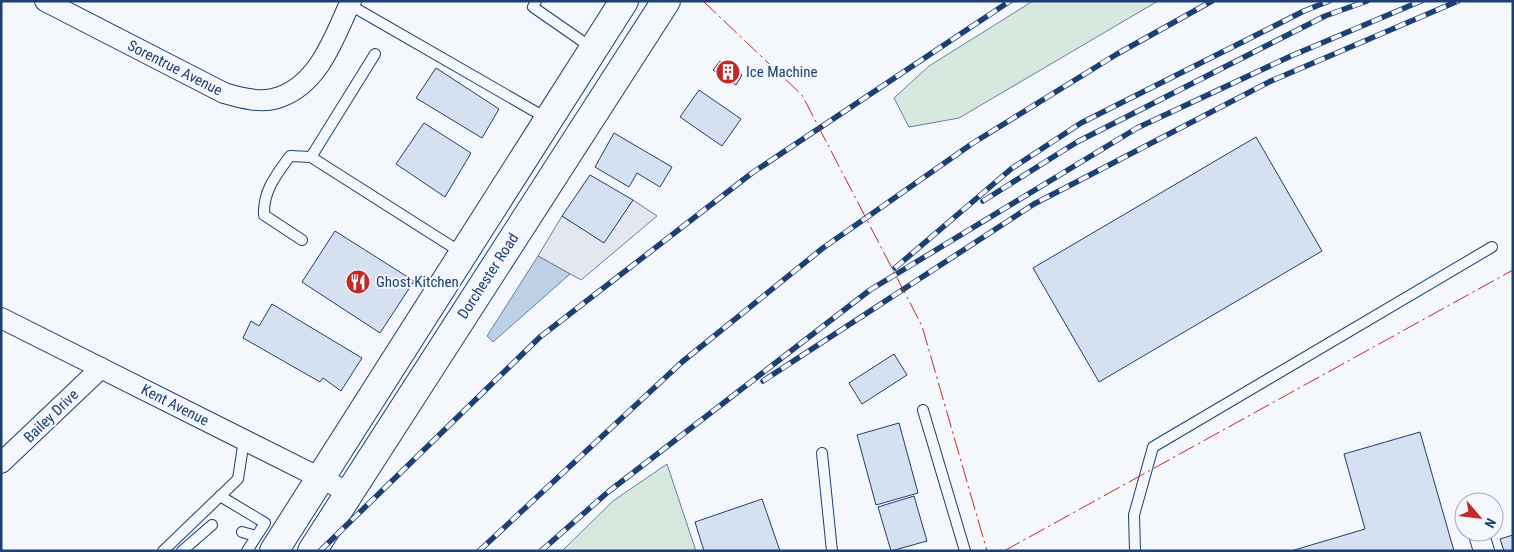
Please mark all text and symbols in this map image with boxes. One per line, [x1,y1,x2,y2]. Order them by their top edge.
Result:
street label: Sorentrue Avenue [125,36,225,100]
building icon: Ice Machine [715,59,741,85]
place label: Ice Machine [746,63,818,81]
street label: Dorchester Road [454,230,522,322]
restaurant icon: Ghost Kitchen [345,269,371,295]
place label: Ghost Kitchen [376,273,459,291]
street label: Kent Avenue [138,380,212,430]
street label: Bailey Drive [20,386,82,446]
north arrow [1454,492,1504,542]
text: N [1481,516,1500,531]

